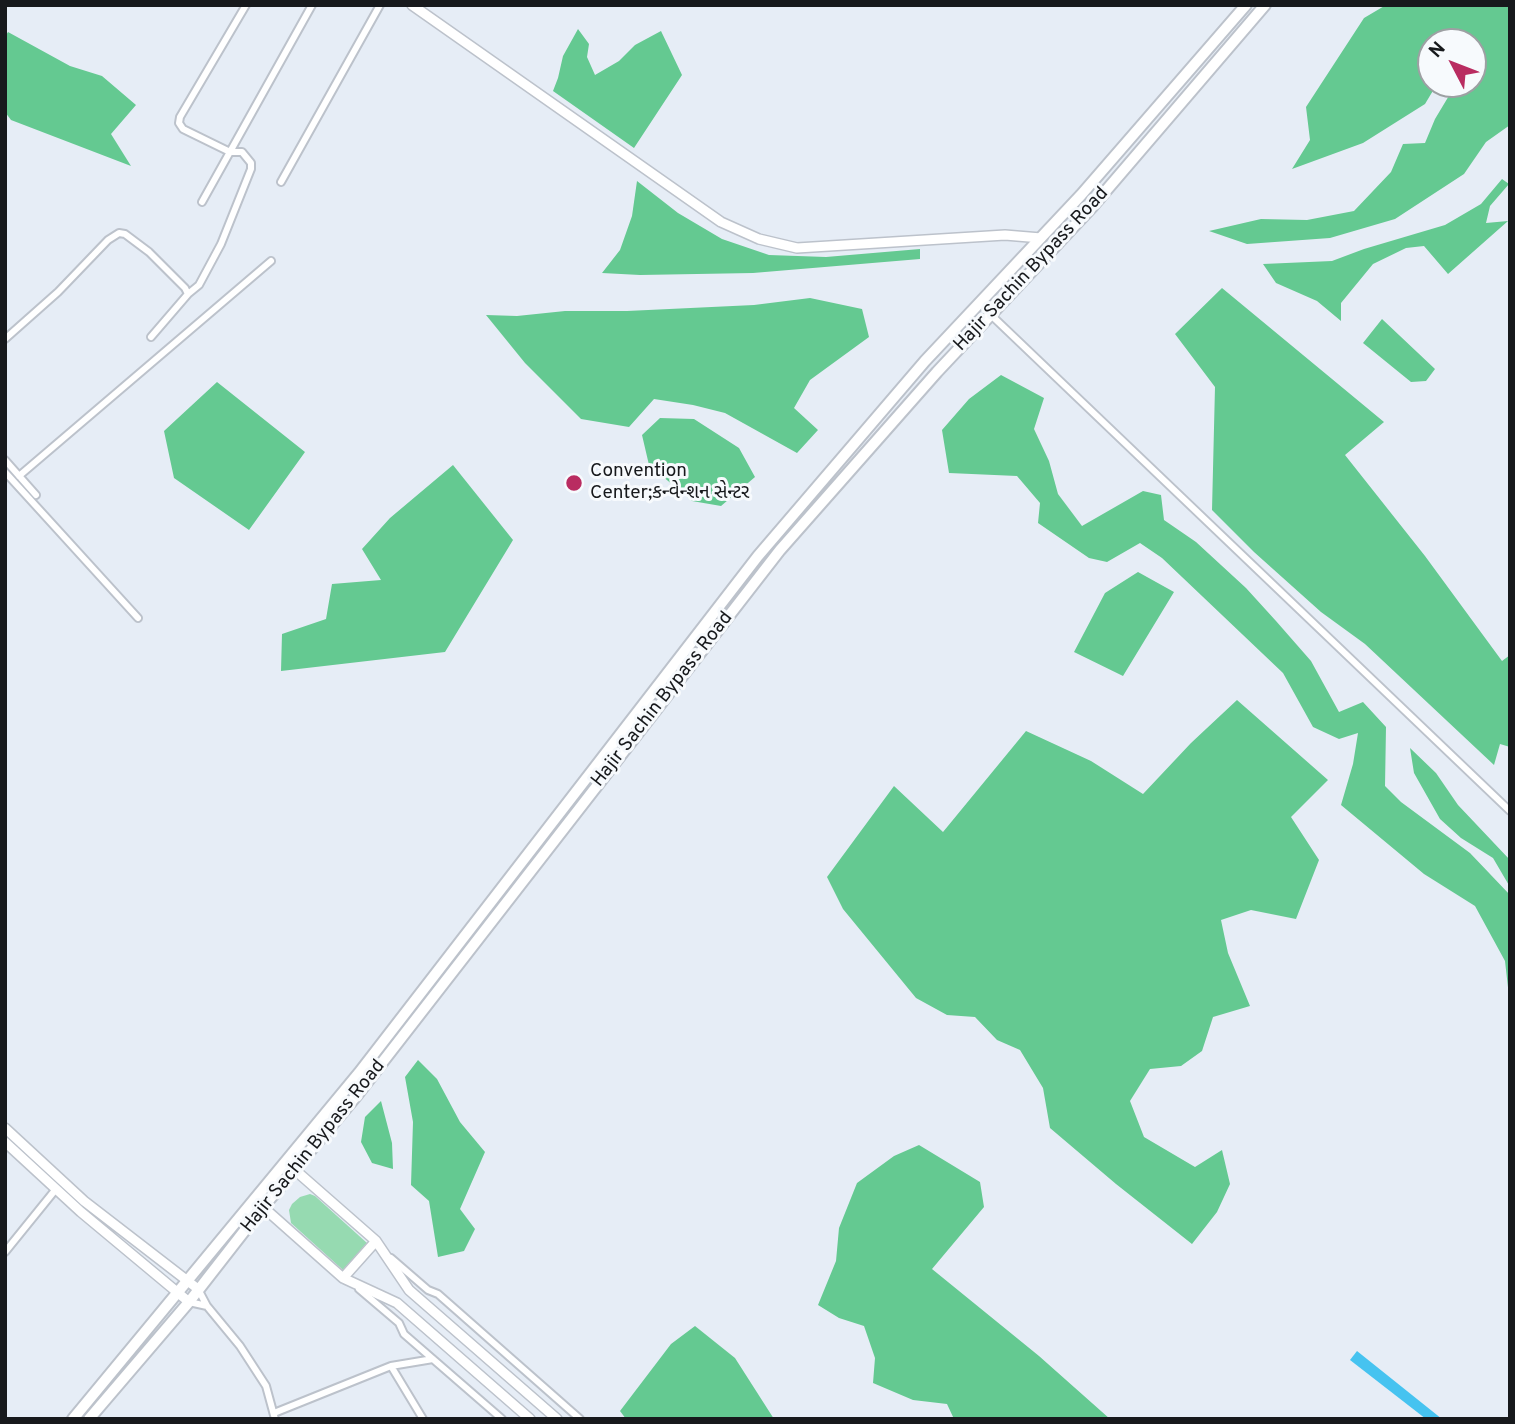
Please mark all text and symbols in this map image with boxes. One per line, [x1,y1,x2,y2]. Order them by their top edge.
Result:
north arrow [1417,28,1487,98]
text: N [1424,37,1451,63]
street label: Hajir Sachin Bypass Road [950,183,1114,357]
place label: Convention Center;કન્વેન્શન સેન્ટર [590,461,749,505]
marker: Convention Center;કન્વેન્શન સેન્ટર [564,473,584,493]
street label: Hajir Sachin Bypass Road [587,608,739,792]
street label: Hajir Sachin Bypass Road [237,1056,391,1238]

